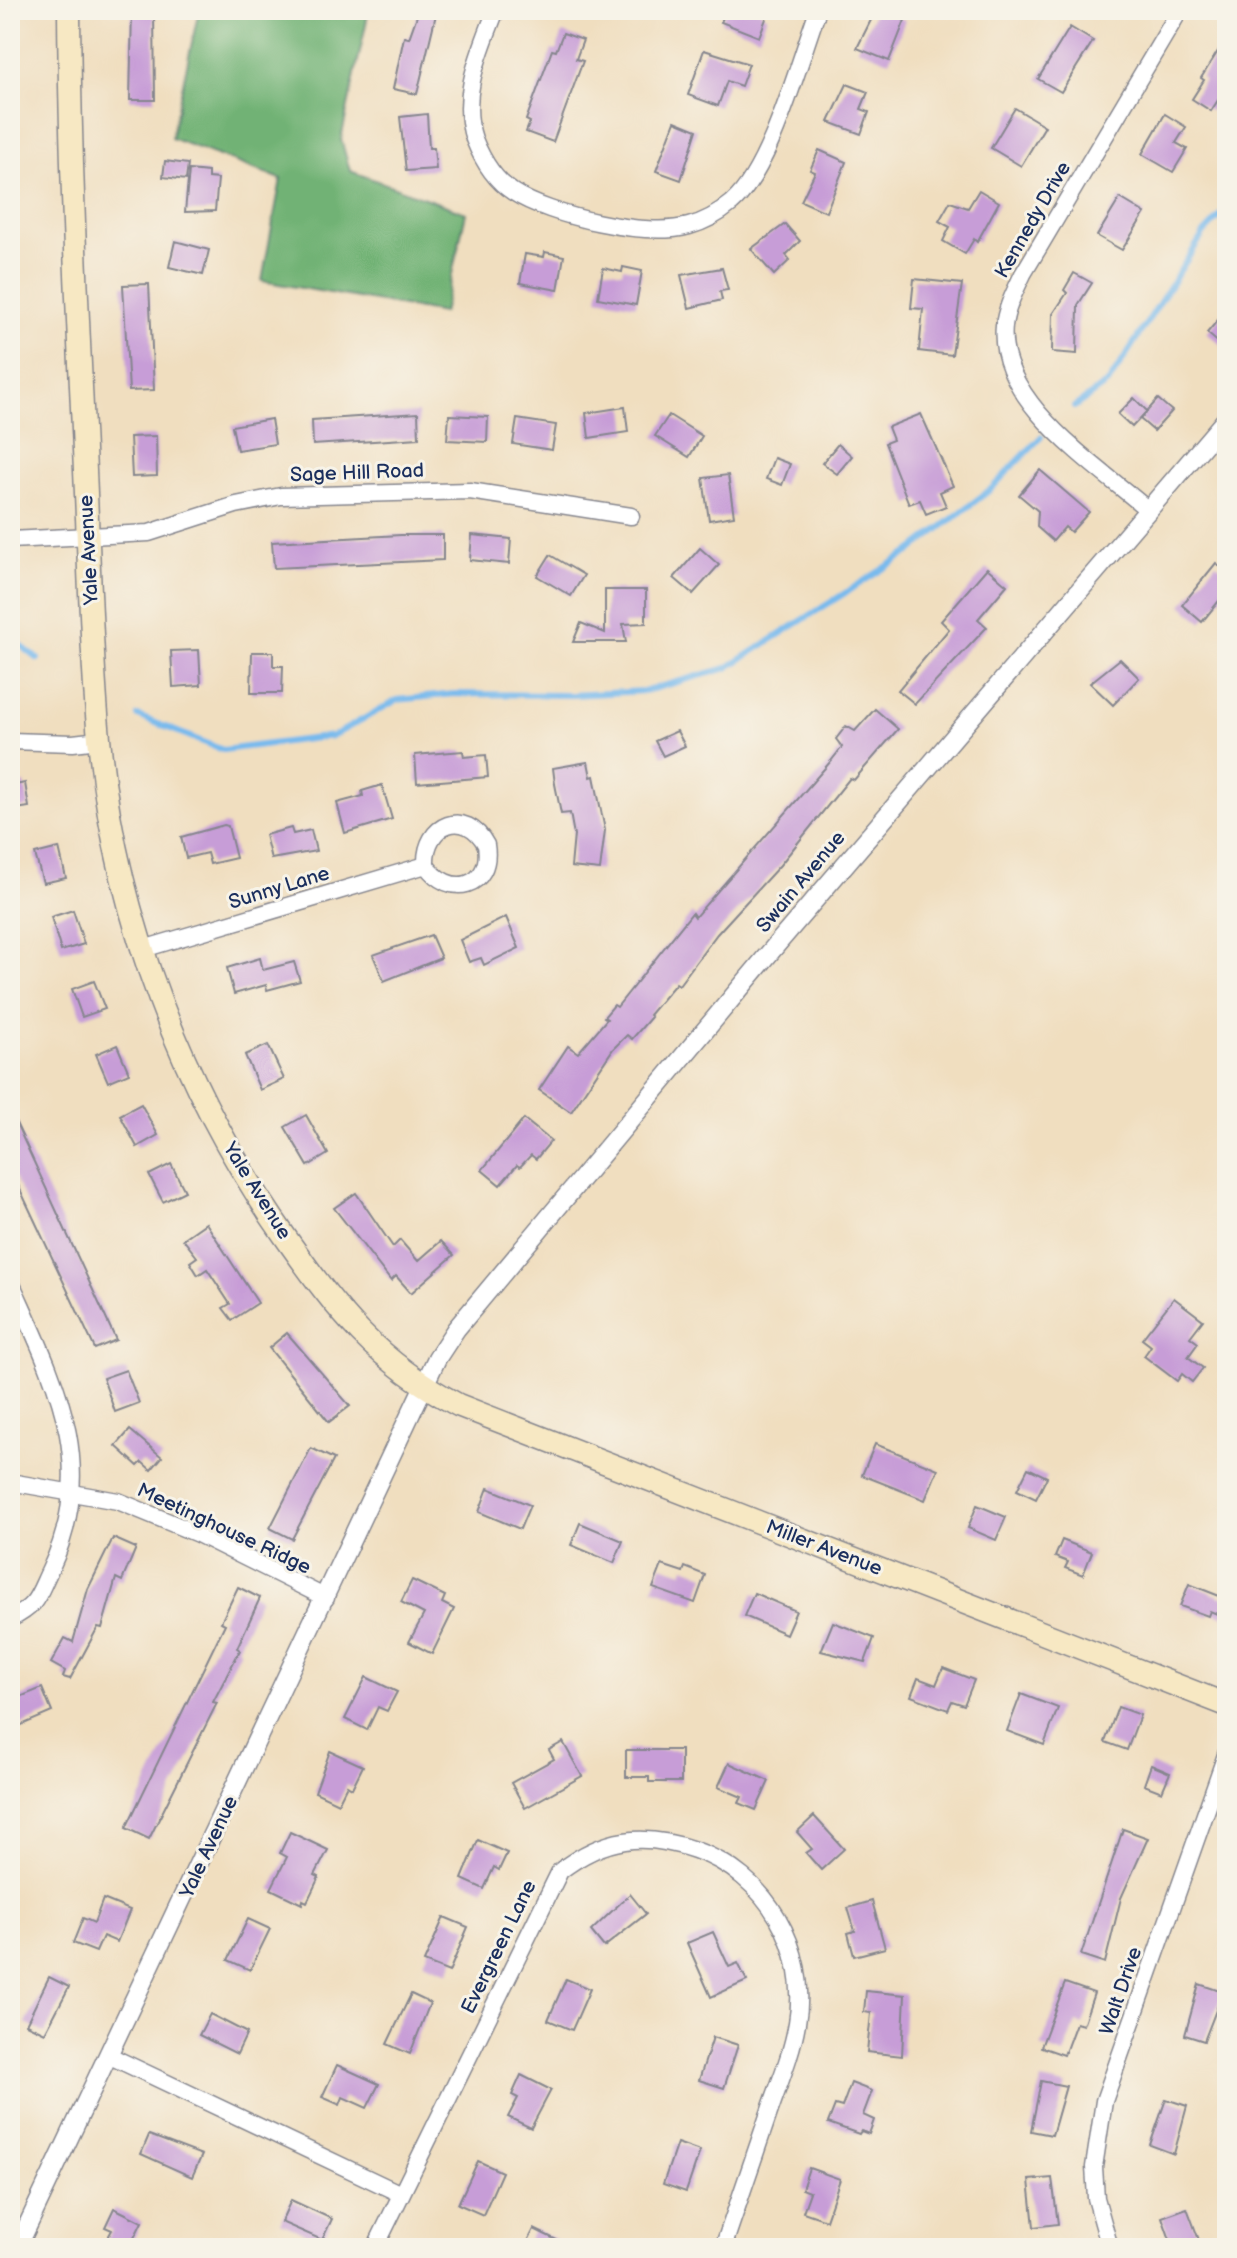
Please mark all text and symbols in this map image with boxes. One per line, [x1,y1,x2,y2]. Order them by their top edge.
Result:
street label: Kennedy Drive [990,157,1076,283]
street label: Sage Hill Road [289,459,425,487]
street label: Yale Avenue [74,494,104,607]
street label: Swain Avenue [752,826,851,938]
street label: Sunny Lane [226,861,333,915]
street label: Yale Avenue [217,1137,296,1244]
street label: Meetinghouse Ridge [133,1478,315,1580]
street label: Miller Avenue [763,1515,886,1581]
street label: Yale Avenue [174,1792,243,1903]
street label: Evergreen Lane [456,1876,542,2018]
street label: Walt Drive [1095,1944,1147,2038]

